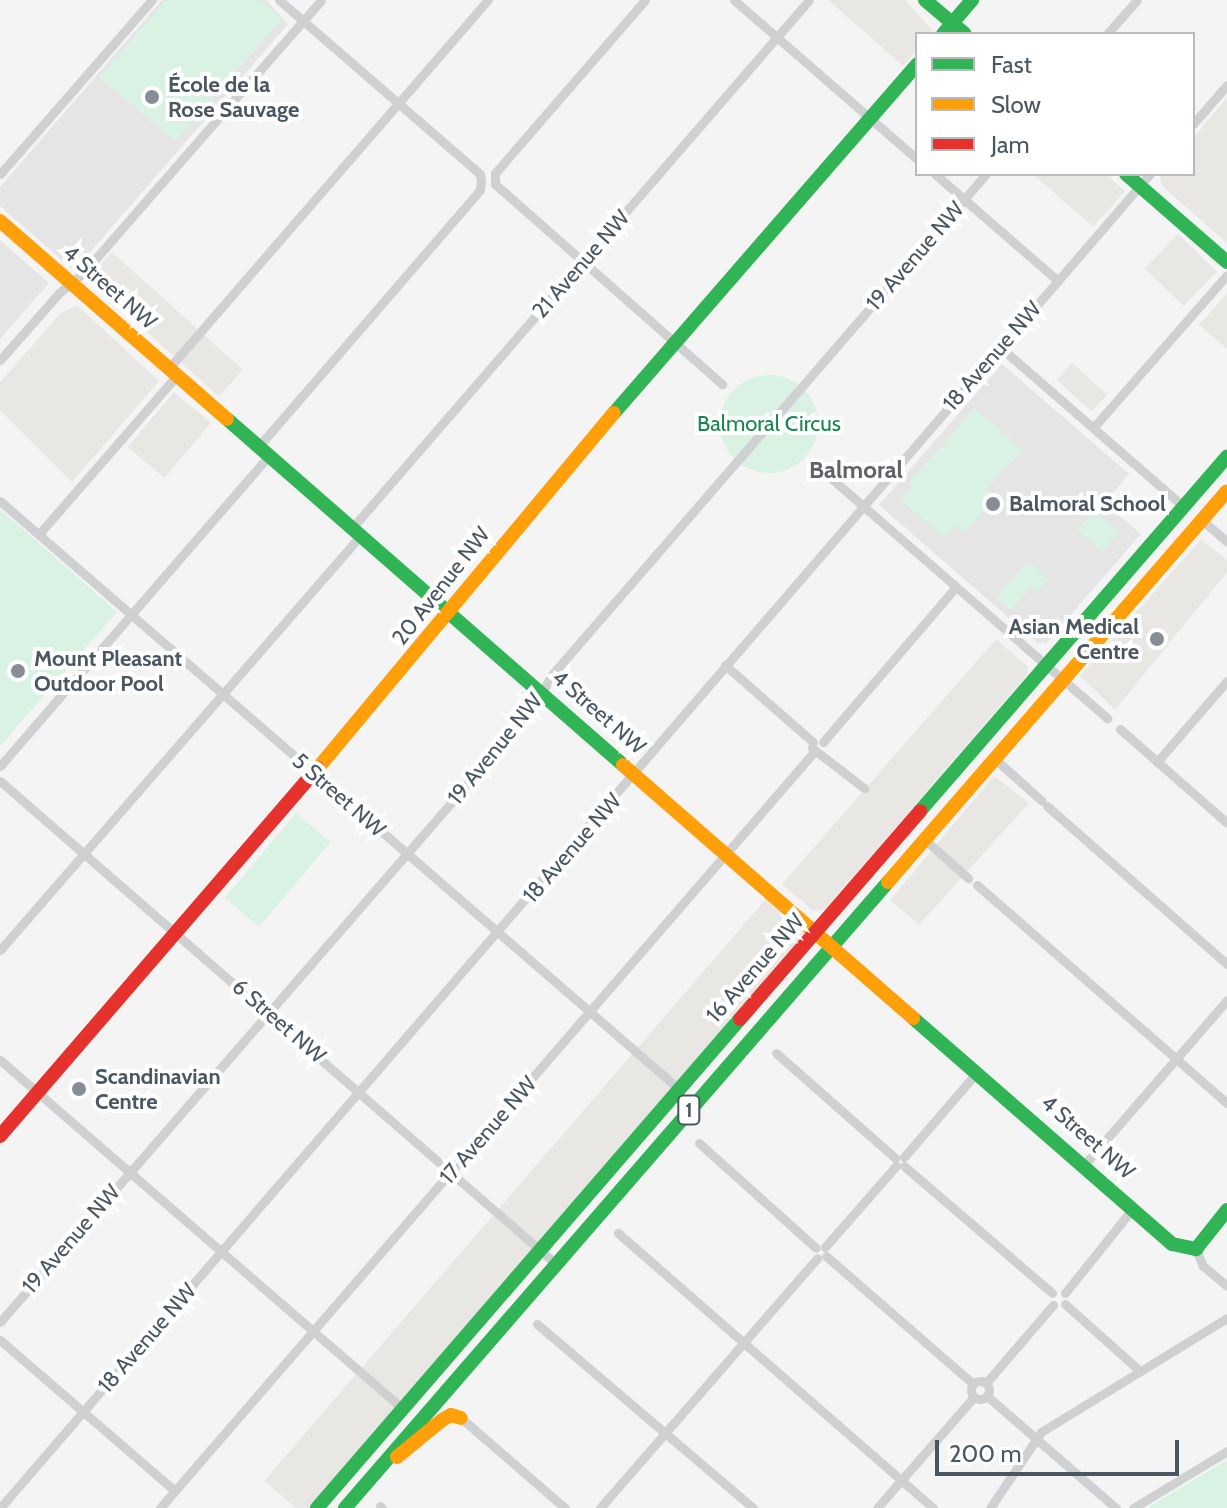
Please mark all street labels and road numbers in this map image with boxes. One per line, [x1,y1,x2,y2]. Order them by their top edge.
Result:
street label: 19 Avenue NW [861,196,969,316]
street label: 21 Avenue NW [527,205,635,323]
street label: 4 Street NW [58,239,162,335]
street label: 18 Avenue NW [937,296,1047,416]
street label: 20 Avenue NW [387,522,495,650]
street label: 4 Street NW [547,664,651,760]
street label: 19 Avenue NW [442,688,548,810]
street label: 5 Street NW [287,747,391,843]
street label: 18 Avenue NW [517,788,627,908]
street label: 16 Avenue NW [701,908,809,1028]
street label: 6 Street NW [227,973,331,1069]
street label: 17 Avenue NW [434,1071,542,1189]
street label: 4 Street NW [1036,1089,1140,1185]
road number: 1 [677,1094,701,1126]
street label: 19 Avenue NW [17,1179,125,1299]
street label: 18 Avenue NW [92,1278,202,1398]

